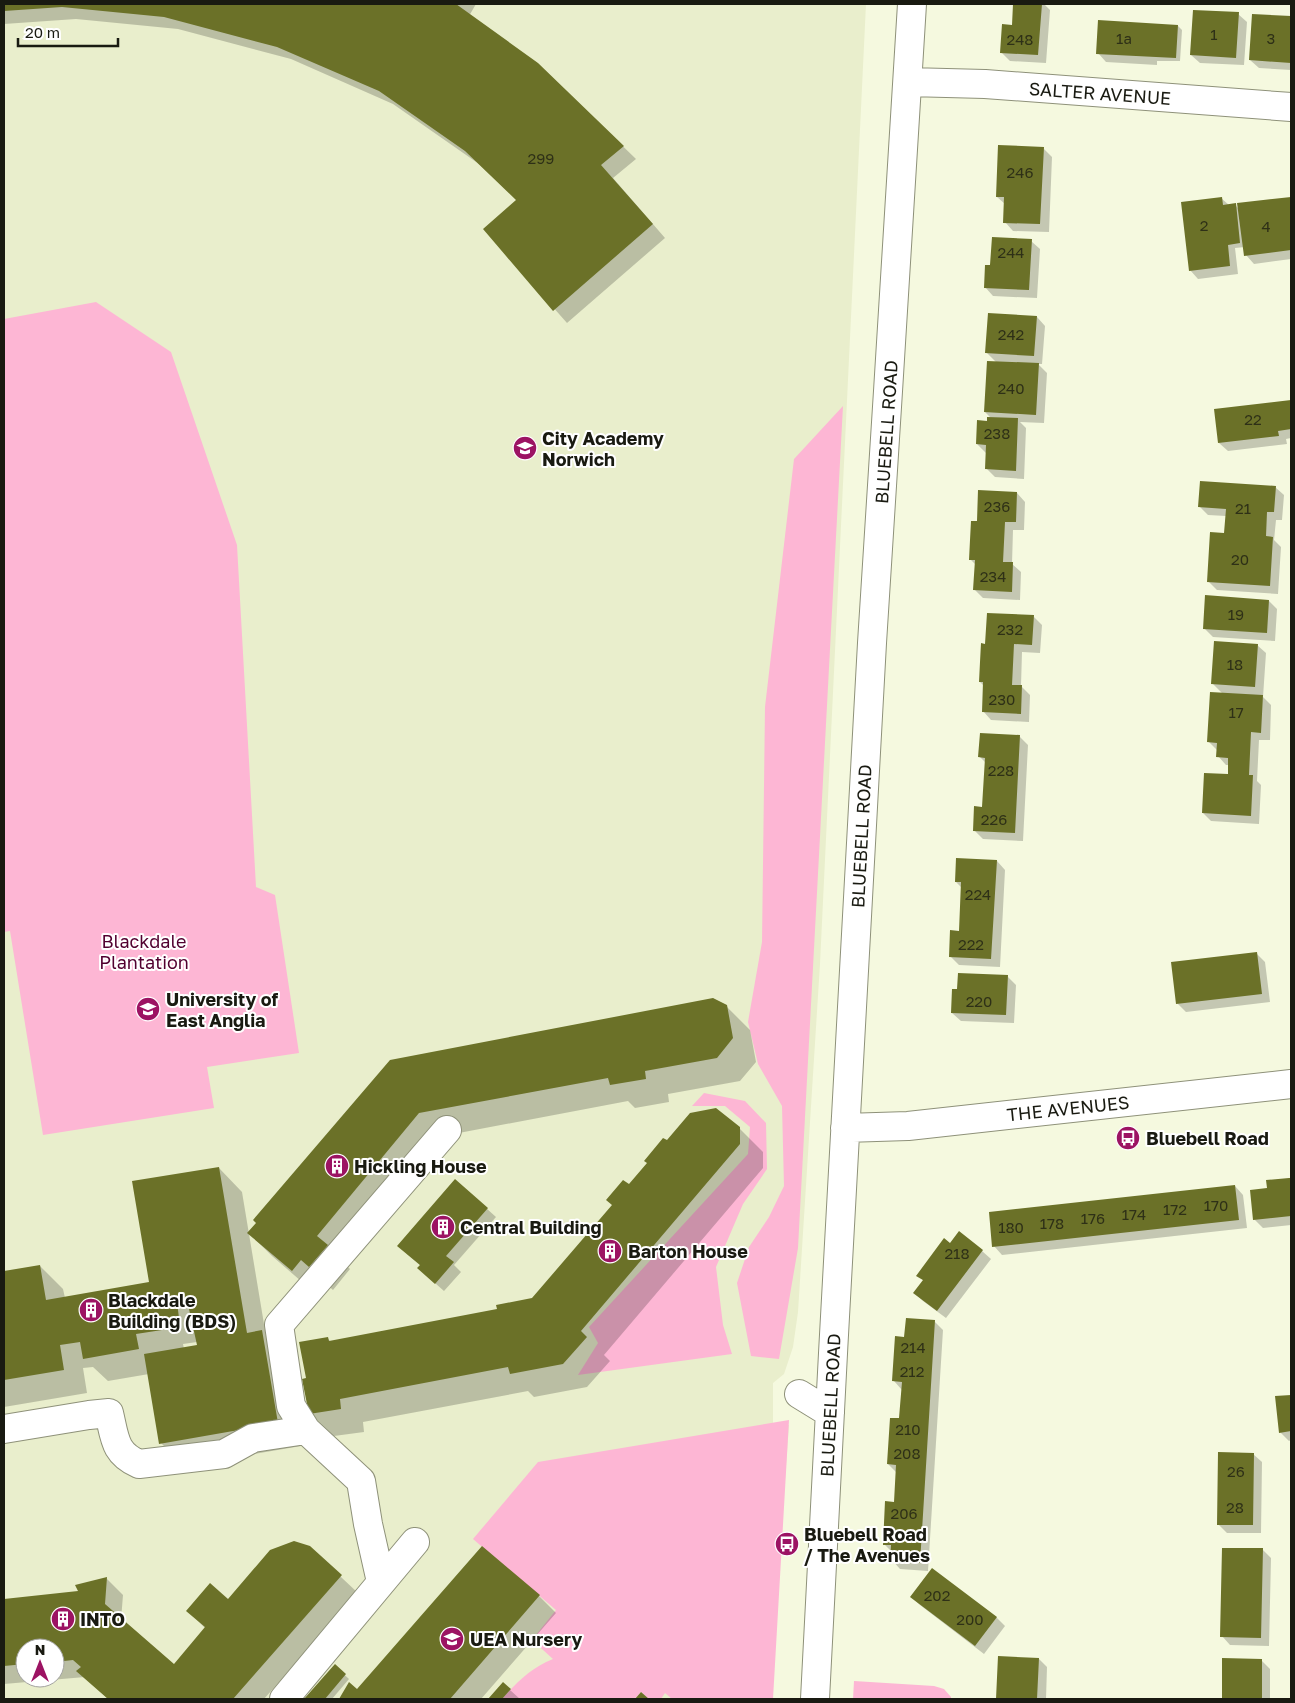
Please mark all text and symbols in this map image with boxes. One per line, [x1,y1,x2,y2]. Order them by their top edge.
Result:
scale bar [18,15,118,47]
text: 20 m [25,23,60,41]
house number: 1 [1210,25,1218,43]
house number: 1a [1116,29,1132,47]
house number: 3 [1267,29,1275,47]
house number: 248 [1006,30,1034,48]
street label: SALTER AVENUE [1028,77,1172,109]
house number: 299 [528,149,554,167]
house number: 246 [1007,163,1033,181]
house number: 2 [1200,216,1208,234]
house number: 4 [1261,217,1271,235]
house number: 244 [997,243,1025,261]
house number: 242 [998,325,1024,343]
street label: BLUEBELL ROAD [870,359,902,505]
house number: 240 [997,379,1025,397]
house number: 22 [1244,410,1262,428]
house number: 238 [984,424,1010,442]
place label: City Academy Norwich [542,427,664,470]
school or university icon: City Academy Norwich [512,435,538,461]
house number: 236 [984,497,1010,515]
house number: 21 [1235,499,1251,517]
house number: 20 [1231,550,1249,568]
house number: 234 [980,567,1006,585]
house number: 19 [1228,605,1244,623]
house number: 232 [997,620,1023,638]
house number: 18 [1227,655,1243,673]
house number: 230 [989,690,1015,708]
house number: 17 [1228,703,1244,721]
house number: 228 [988,761,1014,779]
street label: BLUEBELL ROAD [846,764,876,908]
house number: 226 [981,810,1007,828]
house number: 224 [965,885,991,903]
park label: Blackdale Plantation [99,930,189,973]
house number: 222 [958,935,984,953]
place label: University of East Anglia [166,988,278,1031]
house number: 220 [966,992,992,1010]
school or university icon: University of East Anglia [135,996,161,1022]
street label: THE AVENUES [1006,1091,1130,1125]
bus stop icon: Bluebell Road [1115,1125,1141,1151]
place label: Bluebell Road [1146,1127,1269,1149]
building icon: Hickling House [324,1153,350,1179]
place label: Hickling House [354,1155,487,1177]
house number: 170 [1204,1196,1228,1214]
house number: 172 [1163,1200,1187,1218]
house number: 174 [1122,1205,1146,1223]
house number: 176 [1081,1209,1105,1227]
building icon: Central Building [430,1214,456,1240]
house number: 178 [1040,1214,1064,1232]
place label: Central Building [460,1216,601,1238]
house number: 180 [998,1218,1024,1236]
building icon: Barton House [597,1238,623,1264]
place label: Barton House [628,1240,748,1262]
house number: 218 [944,1244,970,1262]
place label: Blackdale Building (BDS) [108,1289,236,1332]
building icon: Blackdale Building (BDS) [78,1297,104,1323]
street label: BLUEBELL ROAD [815,1333,845,1477]
house number: 214 [900,1338,926,1356]
house number: 212 [900,1362,924,1380]
house number: 210 [895,1420,921,1438]
house number: 208 [893,1444,921,1462]
house number: 26 [1227,1462,1245,1480]
house number: 28 [1226,1498,1244,1516]
house number: 206 [890,1504,918,1522]
place label: Bluebell Road / The Avenues [804,1523,930,1566]
bus stop icon: Bluebell Road / The Avenues [774,1531,800,1557]
house number: 202 [924,1586,950,1604]
building icon: INTO [50,1606,76,1632]
place label: INTO [80,1608,125,1630]
house number: 200 [956,1610,984,1628]
school or university icon: UEA Nursery [439,1626,465,1652]
place label: UEA Nursery [470,1628,582,1650]
north arrow [15,1638,65,1688]
text: N [35,1641,45,1658]

